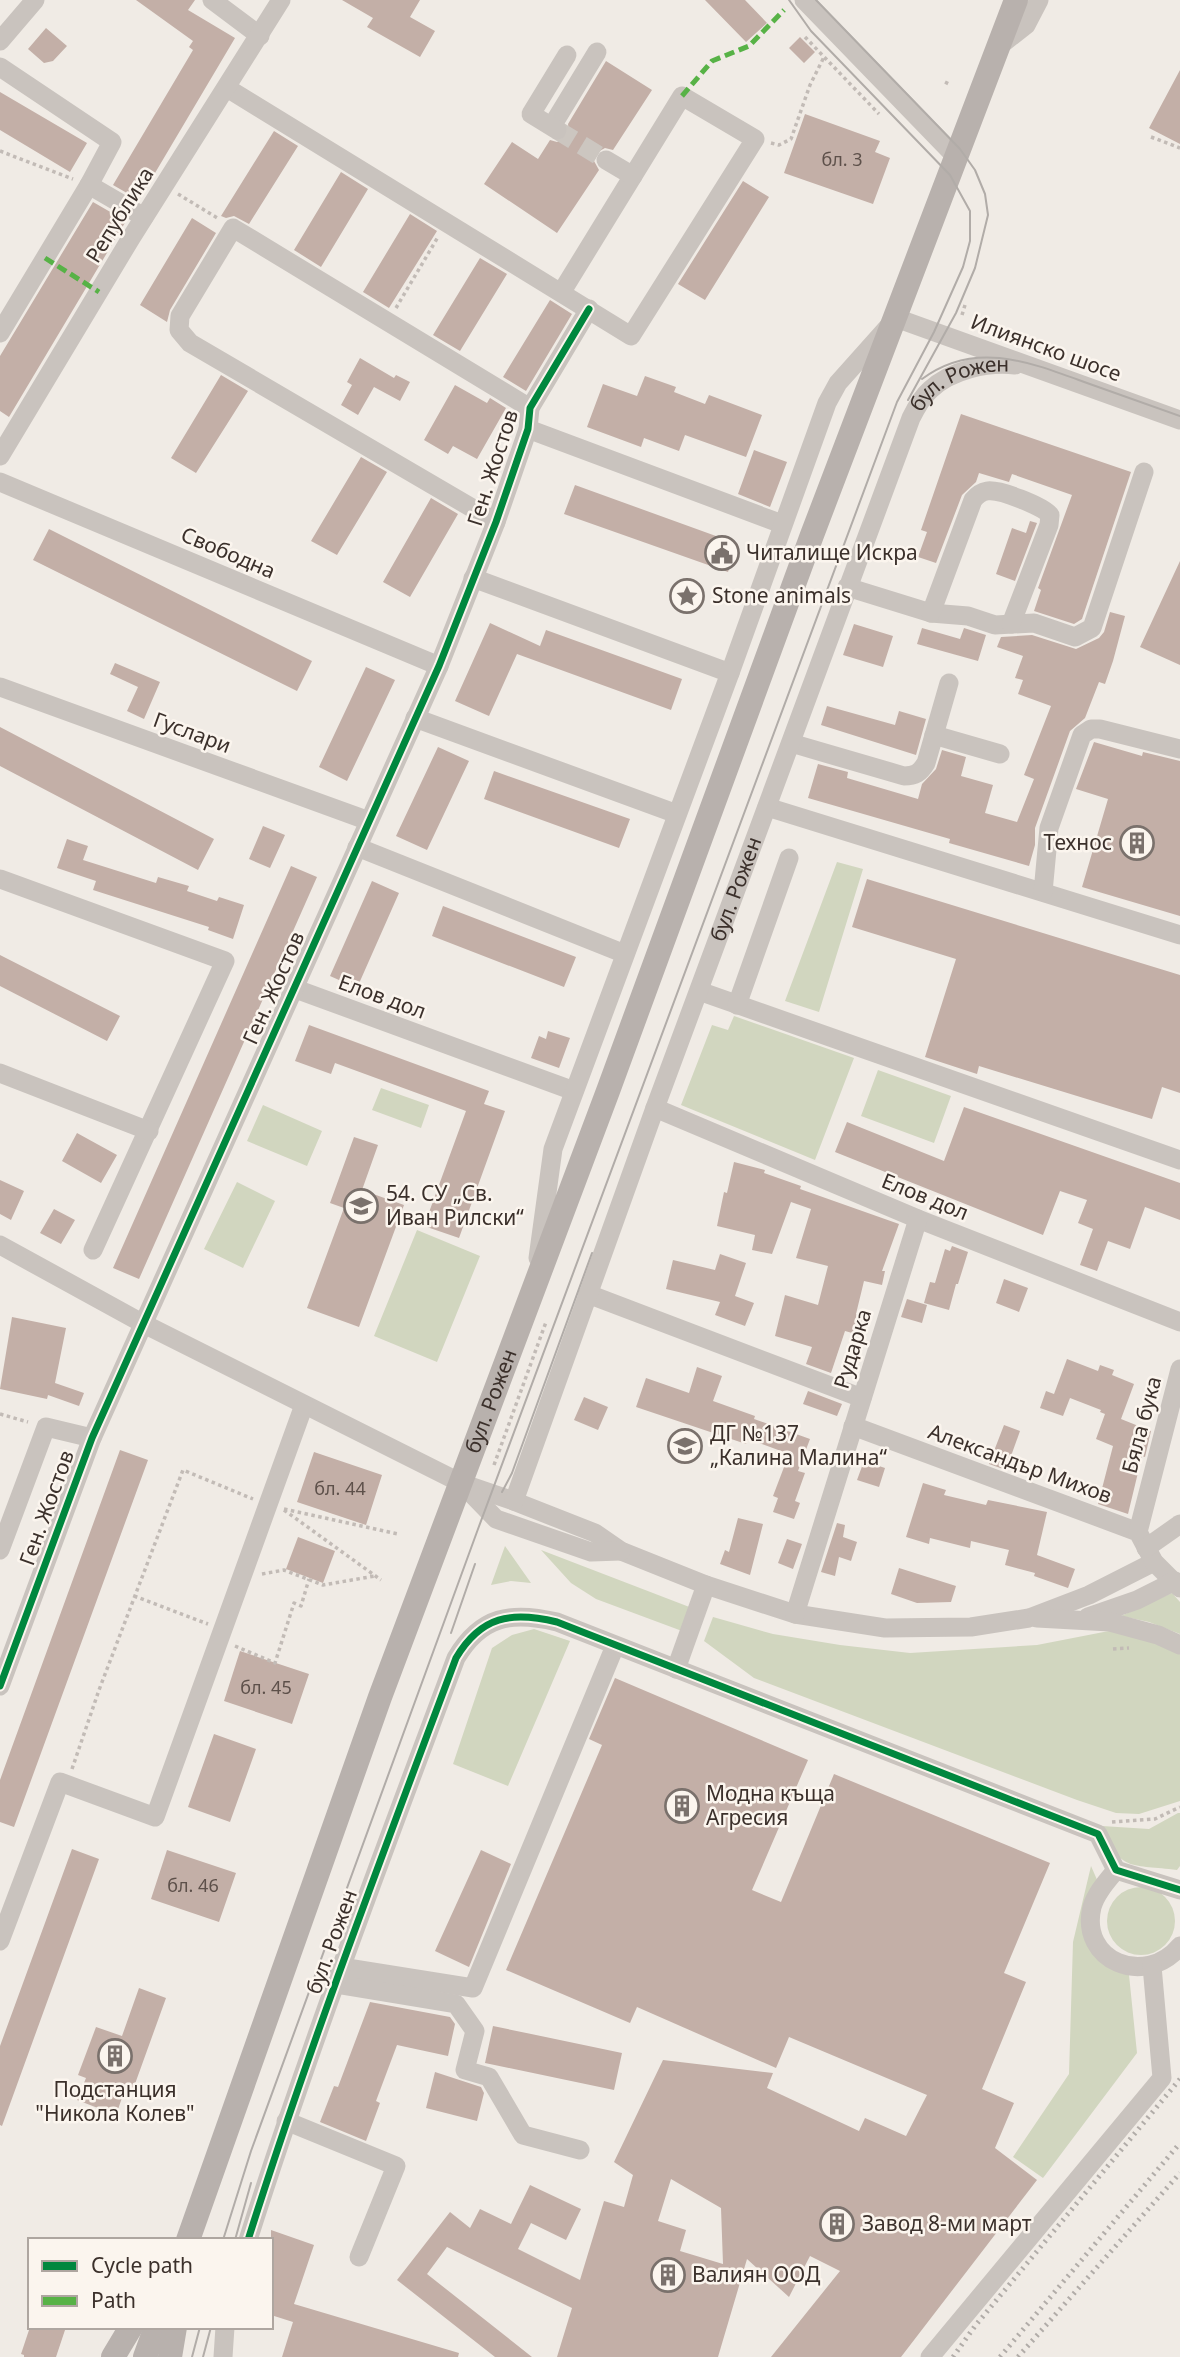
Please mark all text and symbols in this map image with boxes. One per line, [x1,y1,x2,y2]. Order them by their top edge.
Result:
house number: бл. 3 [821,147,863,171]
street label: Република [79,161,160,268]
street label: Илиянско шосе [967,307,1125,387]
street label: бул. Рожен [903,349,1009,416]
street label: Ген. Жостов [460,406,524,529]
street label: Свободна [177,520,280,584]
public building icon: Читалище Искра [703,534,741,572]
place label: Читалище Искра [746,538,918,566]
place icon: Stone animals [668,577,706,615]
place label: Stone animals [712,581,851,609]
street label: Гуслари [150,705,235,759]
building icon: Технос [1118,824,1156,862]
place label: Технос [1044,828,1112,856]
street label: бул. Рожен [703,833,767,945]
street label: Ген. Жостов [236,927,310,1048]
street label: Елов дол [335,967,430,1025]
street label: Елов дол [878,1166,973,1226]
place label: 54. СУ „Св. Иван Рилски“ [386,1179,524,1231]
school or university icon: 54. СУ „Св. Иван Рилски“ [342,1187,380,1225]
street label: Рударка [827,1305,877,1392]
street label: бул. Рожен [458,1345,523,1457]
street label: Бяла бука [1115,1373,1167,1476]
street label: Александър Михов [925,1417,1116,1509]
place label: ДГ №137 „Калина Малина“ [710,1419,887,1471]
school or university icon: ДГ №137 „Калина Малина“ [666,1427,704,1465]
street label: Ген. Жостов [12,1446,80,1569]
house number: бл. 44 [314,1476,366,1500]
house number: бл. 45 [240,1675,292,1699]
place label: Модна къща Агресия [706,1779,835,1831]
building icon: Модна къща Агресия [663,1787,701,1825]
house number: бл. 46 [167,1873,219,1897]
street label: бул. Рожен [299,1885,363,1998]
building icon: Подстанция "Никола Колев" [96,2037,134,2075]
place label: Подстанция "Никола Колев" [35,2075,195,2127]
building icon: Завод 8-ми март [818,2205,856,2243]
place label: Завод 8-ми март [862,2209,1032,2237]
legend [28,2238,273,2329]
text: Cycle path [91,2251,193,2279]
building icon: Валиян ООД [649,2256,687,2294]
place label: Валиян ООД [692,2260,821,2288]
text: Path [91,2286,136,2314]

